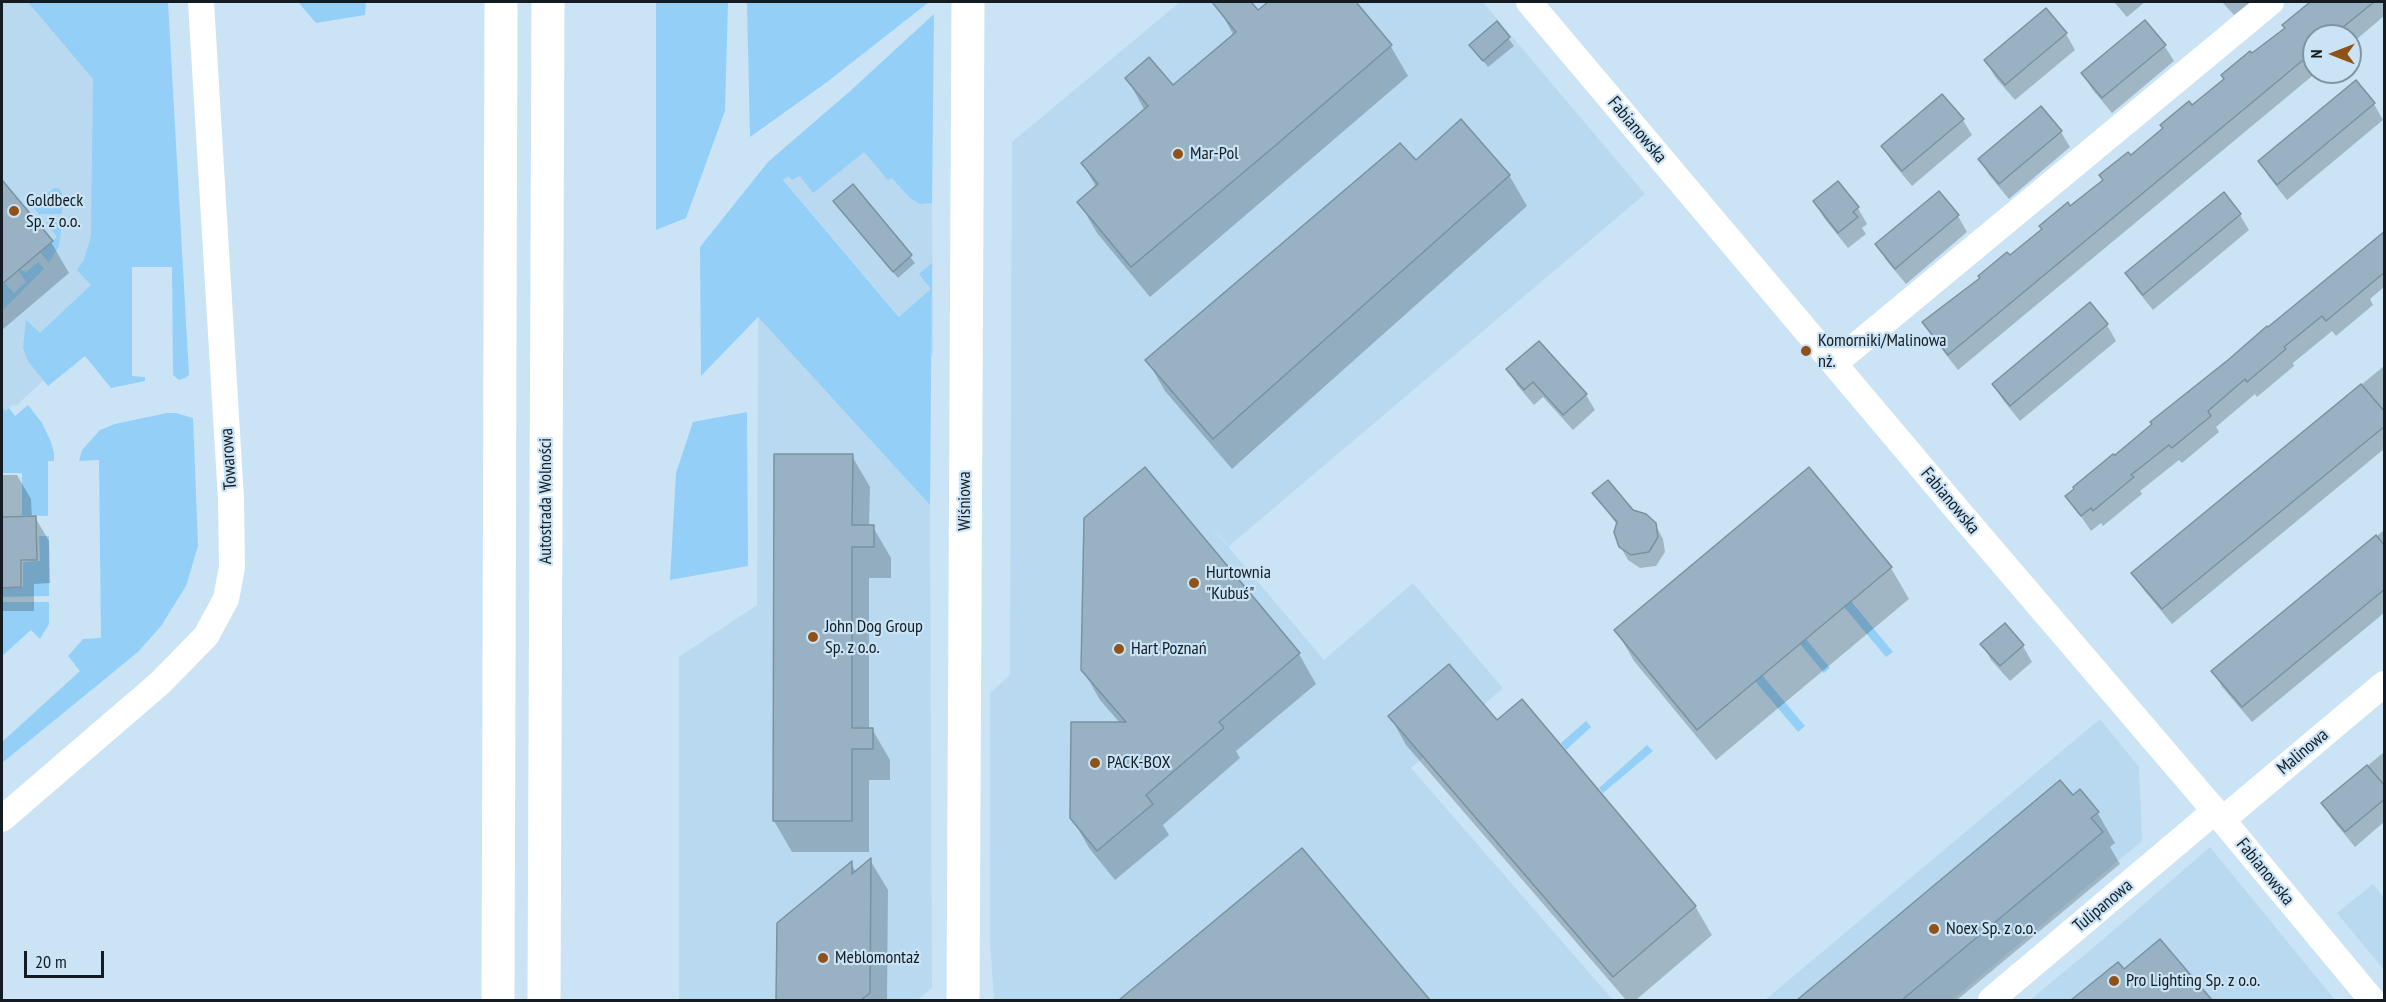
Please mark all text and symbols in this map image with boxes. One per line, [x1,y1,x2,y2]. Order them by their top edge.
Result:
north arrow [2302,24,2362,84]
text: N [2306,50,2326,58]
street label: Fabianowska [1603,92,1671,168]
place label: Mar-Pol [1190,143,1238,165]
marker: Mar-Pol [1171,147,1185,161]
place label: Goldbeck Sp. z o.o. [26,190,83,232]
marker: Goldbeck Sp. z o.o. [7,204,21,218]
place label: Komorniki/Malinowa nż. [1818,330,1946,372]
marker: Komorniki/Malinowa nż. [1799,344,1813,358]
street label: Towarowa [216,427,242,491]
street label: Autostrada Wolności [535,438,557,564]
street label: Fabianowska [1916,463,1984,539]
street label: Wiśniowa [954,471,976,531]
place label: Hurtownia "Kubuś" [1206,562,1271,604]
marker: Hurtownia "Kubuś" [1187,576,1201,590]
place label: John Dog Group Sp. z o.o. [825,616,923,658]
marker: John Dog Group Sp. z o.o. [806,630,820,644]
place label: Hart Poznań [1131,638,1207,660]
marker: Hart Poznań [1112,642,1126,656]
street label: Malinowa [2273,724,2333,780]
place label: PACK-BOX [1107,752,1171,774]
marker: PACK-BOX [1088,756,1102,770]
street label: Fabianowska [2231,834,2299,910]
street label: Tulipanowa [2069,875,2137,937]
place label: Noex Sp. z o.o. [1946,918,2036,940]
marker: Noex Sp. z o.o. [1927,922,1941,936]
scale bar [27,939,106,977]
place label: Meblomontaż [835,947,920,969]
text: 20 m [35,950,67,973]
marker: Meblomontaż [816,951,830,965]
place label: Pro Lighting Sp. z o.o. [2126,970,2260,992]
marker: Pro Lighting Sp. z o.o. [2107,974,2121,988]

